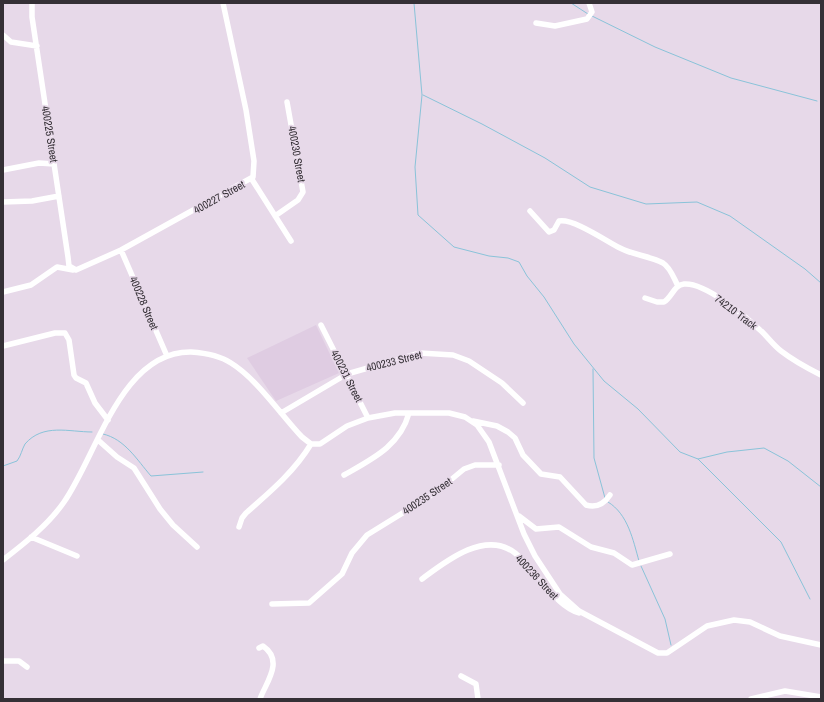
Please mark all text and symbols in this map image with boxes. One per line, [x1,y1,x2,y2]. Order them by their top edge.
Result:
street label: 400225 Street [39,105,61,164]
street label: 400230 Street [285,125,309,184]
street label: 400227 Street [191,177,248,217]
street label: 400228 Street [126,274,162,332]
street label: 74210 Track [712,291,760,333]
street label: 400233 Street [365,347,424,375]
street label: 400231 Street [328,348,366,405]
street label: 400235 Street [400,474,455,518]
street label: 400236 Street [513,552,562,603]

